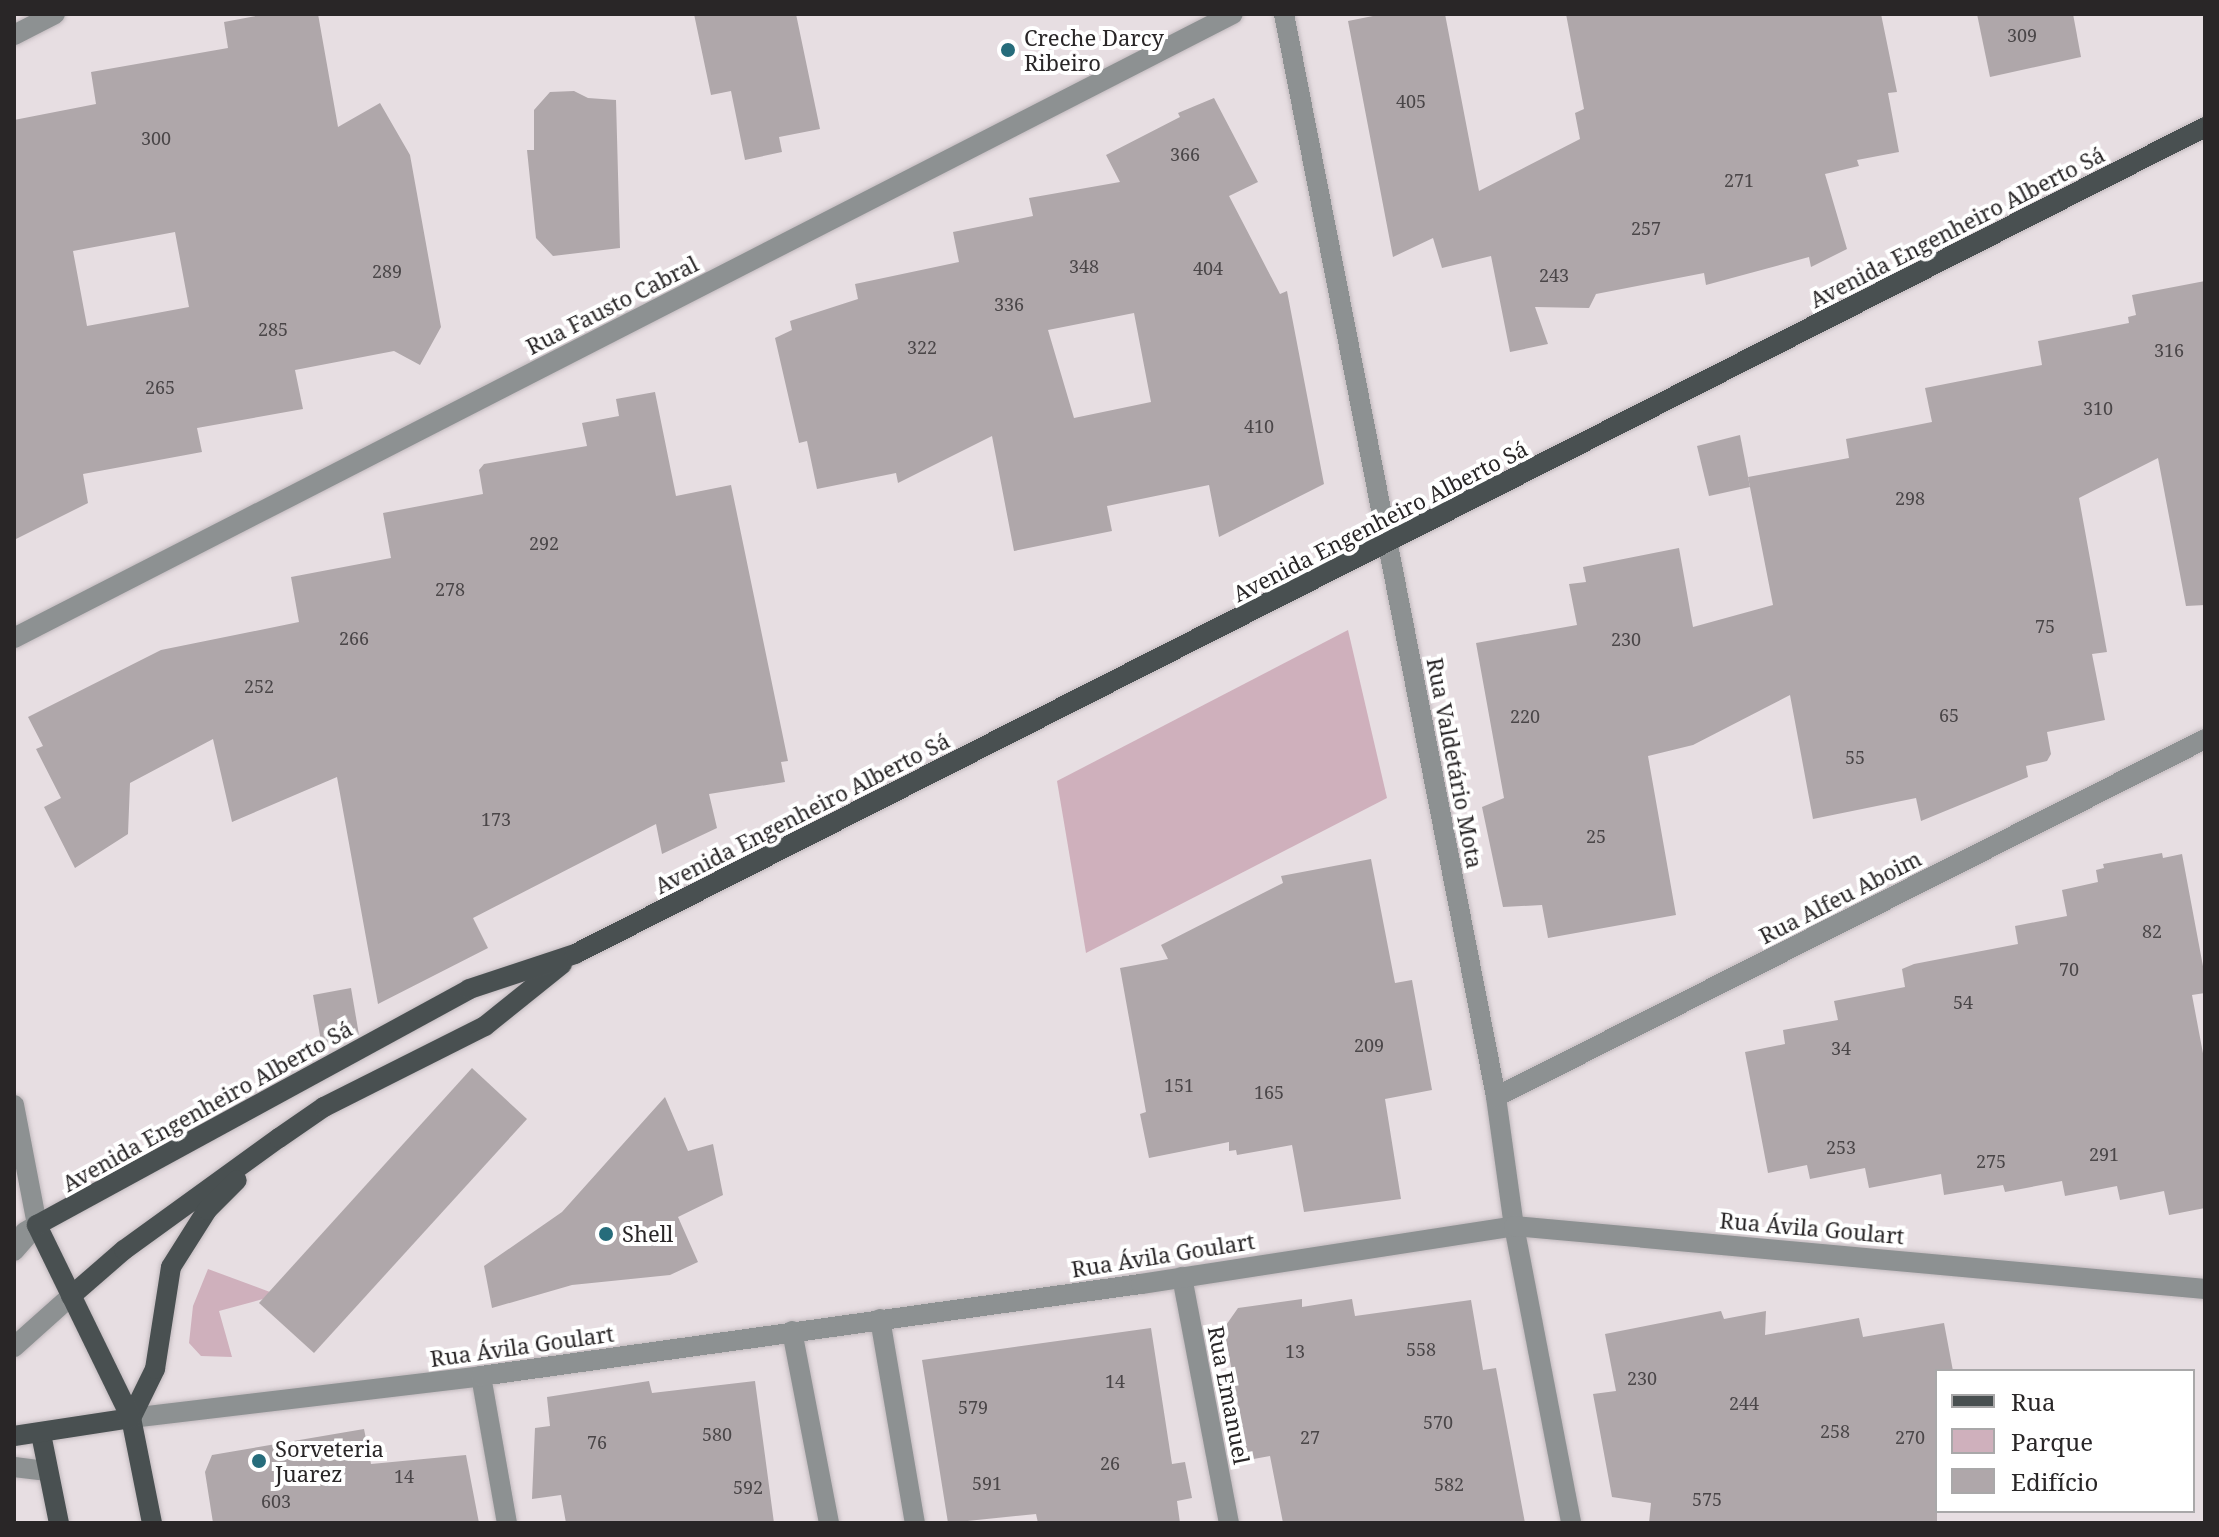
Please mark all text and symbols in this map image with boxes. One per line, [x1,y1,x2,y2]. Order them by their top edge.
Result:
place label: Creche Darcy Ribeiro [1024,24,1164,76]
house number: 309 [2007,24,2037,46]
marker: Creche Darcy Ribeiro [999,41,1017,59]
house number: 405 [1396,90,1426,112]
house number: 300 [141,127,171,149]
street label: Avenida Engenheiro Alberto Sá [1805,141,2109,313]
house number: 366 [1170,143,1200,165]
house number: 271 [1724,169,1754,191]
house number: 257 [1631,217,1661,239]
street label: Rua Fausto Cabral [522,250,702,360]
house number: 348 [1069,255,1099,277]
house number: 404 [1193,257,1223,279]
house number: 289 [372,260,402,282]
house number: 243 [1539,264,1569,286]
house number: 336 [994,293,1024,315]
house number: 285 [258,318,288,340]
house number: 322 [907,336,937,358]
house number: 316 [2154,339,2184,361]
house number: 265 [145,376,175,398]
house number: 310 [2083,397,2113,419]
house number: 410 [1244,415,1274,437]
street label: Avenida Engenheiro Alberto Sá [1228,435,1532,607]
house number: 298 [1895,487,1925,509]
house number: 292 [529,532,559,554]
house number: 278 [435,578,465,600]
house number: 75 [2035,615,2055,637]
house number: 266 [339,627,369,649]
house number: 230 [1611,628,1641,650]
street label: Rua Valdetário Mota [1422,655,1488,871]
house number: 252 [244,675,274,697]
house number: 65 [1939,704,1959,726]
house number: 220 [1510,705,1540,727]
street label: Avenida Engenheiro Alberto Sá [650,727,954,899]
house number: 55 [1845,746,1865,768]
house number: 173 [481,808,511,830]
house number: 25 [1586,825,1606,847]
street label: Rua Alfeu Aboim [1755,845,1925,949]
house number: 82 [2142,920,2162,942]
house number: 70 [2059,958,2079,980]
house number: 54 [1953,991,1973,1013]
street label: Avenida Engenheiro Alberto Sá [57,1015,357,1197]
house number: 209 [1354,1034,1384,1056]
house number: 34 [1831,1037,1851,1059]
house number: 151 [1164,1074,1194,1096]
house number: 165 [1254,1081,1284,1103]
house number: 253 [1826,1136,1856,1158]
house number: 291 [2089,1143,2119,1165]
house number: 275 [1976,1150,2006,1172]
street label: Rua Ávila Goulart [1719,1207,1905,1249]
place label: Shell [622,1221,673,1247]
marker: Shell [597,1225,615,1243]
street label: Rua Ávila Goulart [1069,1227,1257,1283]
street label: Rua Ávila Goulart [428,1320,616,1372]
street label: Rua Emanuel [1203,1324,1255,1466]
house number: 558 [1406,1338,1436,1360]
house number: 13 [1285,1340,1305,1362]
house number: 230 [1627,1367,1657,1389]
legend [1935,1369,2195,1513]
house number: 14 [1105,1370,1125,1392]
text: Rua [2011,1385,2056,1418]
house number: 244 [1729,1392,1759,1414]
house number: 579 [958,1396,988,1418]
house number: 570 [1423,1411,1453,1433]
house number: 258 [1820,1420,1850,1442]
house number: 580 [702,1423,732,1445]
text: Parque [2011,1425,2093,1458]
house number: 27 [1300,1426,1320,1448]
house number: 270 [1895,1426,1925,1448]
house number: 76 [587,1431,607,1453]
place label: Sorveteria Juarez [275,1435,384,1486]
marker: Sorveteria Juarez [250,1452,268,1470]
house number: 26 [1100,1452,1120,1474]
house number: 14 [394,1465,414,1487]
text: Edifício [2011,1465,2098,1498]
house number: 591 [972,1472,1002,1494]
house number: 582 [1434,1473,1464,1495]
house number: 592 [733,1476,763,1498]
house number: 575 [1692,1488,1722,1510]
house number: 603 [261,1490,291,1512]

